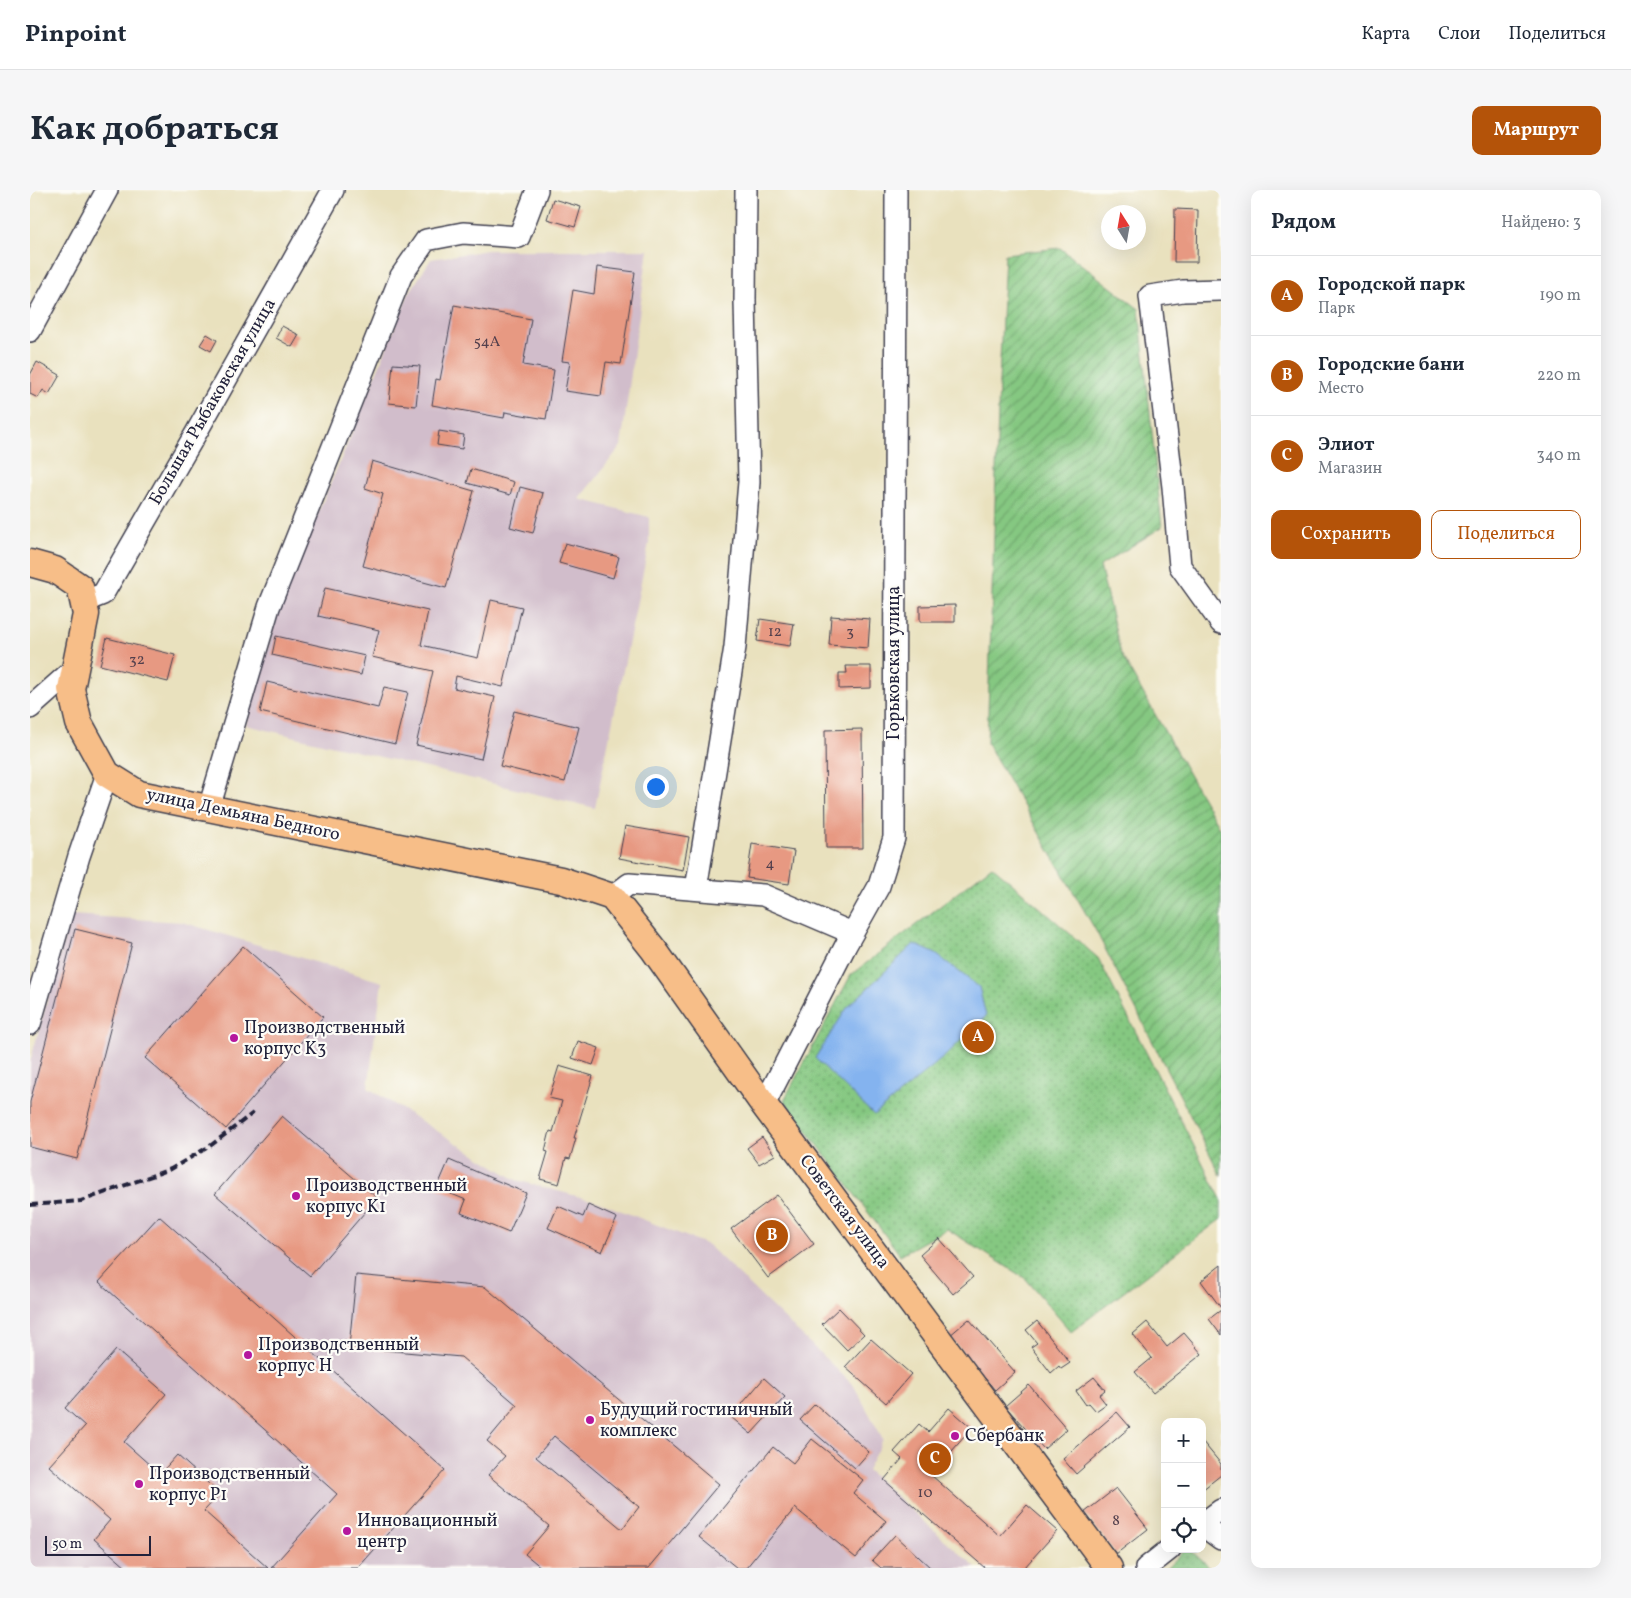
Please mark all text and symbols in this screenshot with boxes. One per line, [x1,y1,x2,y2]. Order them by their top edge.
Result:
text: Pinpoint [25,18,127,52]
text: Карта [1362,22,1410,47]
text: Слои [1438,22,1480,47]
text: Поделиться [1508,22,1606,47]
text: Как добраться [30,106,279,154]
button: Маршрут [1472,106,1601,155]
north arrow [1101,205,1146,250]
text: Рядом [1271,208,1336,237]
text: Найдено: 3 [1501,212,1581,234]
text: Городской парк [1318,272,1465,298]
text: A [1281,285,1293,307]
text: 190 m [1539,285,1581,307]
street label: Большая Рыбаковская улица [143,294,283,510]
text: Парк [1318,298,1355,320]
house number: 54А [474,332,501,353]
text: Городские бани [1318,352,1464,378]
text: B [1282,365,1292,387]
text: 220 m [1537,365,1581,387]
text: Место [1318,378,1364,400]
text: Элиот [1318,432,1375,458]
text: C [1282,445,1292,467]
text: 340 m [1537,445,1581,467]
text: Магазин [1318,458,1382,480]
button: Сохранить [1271,510,1421,559]
button: Поделиться [1431,510,1581,559]
street label: Горьковская улица [882,586,907,740]
house number: 12 [768,622,782,643]
house number: 3 [846,622,854,643]
house number: 32 [129,650,145,671]
your location [643,774,669,800]
street label: улица Демьяна Бедного [144,782,342,848]
house number: 4 [766,854,775,875]
place label: Производственный корпус K3 [244,1016,405,1062]
pin: A [962,1018,994,1056]
marker: Производственный корпус K3 [228,1032,240,1044]
street label: Советская улица [793,1150,895,1274]
place label: Производственный корпус K1 [306,1174,467,1220]
marker: Производственный корпус K1 [290,1190,302,1202]
pin: B [756,1217,788,1255]
place label: Производственный корпус H [258,1333,419,1379]
marker: Производственный корпус H [242,1349,254,1361]
place label: Будущий гостиничный комплекс [600,1398,793,1444]
marker: Будущий гостиничный комплекс [584,1414,596,1426]
map controls [1161,1418,1206,1553]
button: + [1161,1418,1206,1463]
place label: Сбербанк [965,1424,1045,1449]
marker: Сбербанк [949,1430,961,1442]
pin: C [919,1440,951,1478]
place label: Производственный корпус P1 [149,1462,310,1508]
button: − [1161,1463,1206,1508]
marker: Производственный корпус P1 [133,1478,145,1490]
house number: 10 [918,1483,932,1504]
button: locate [1161,1508,1206,1553]
place label: Инновационный центр [357,1509,497,1555]
house number: 8 [1112,1511,1120,1532]
marker: Инновационный центр [341,1525,353,1537]
scale bar [45,1533,151,1556]
text: 50 m [52,1535,82,1554]

